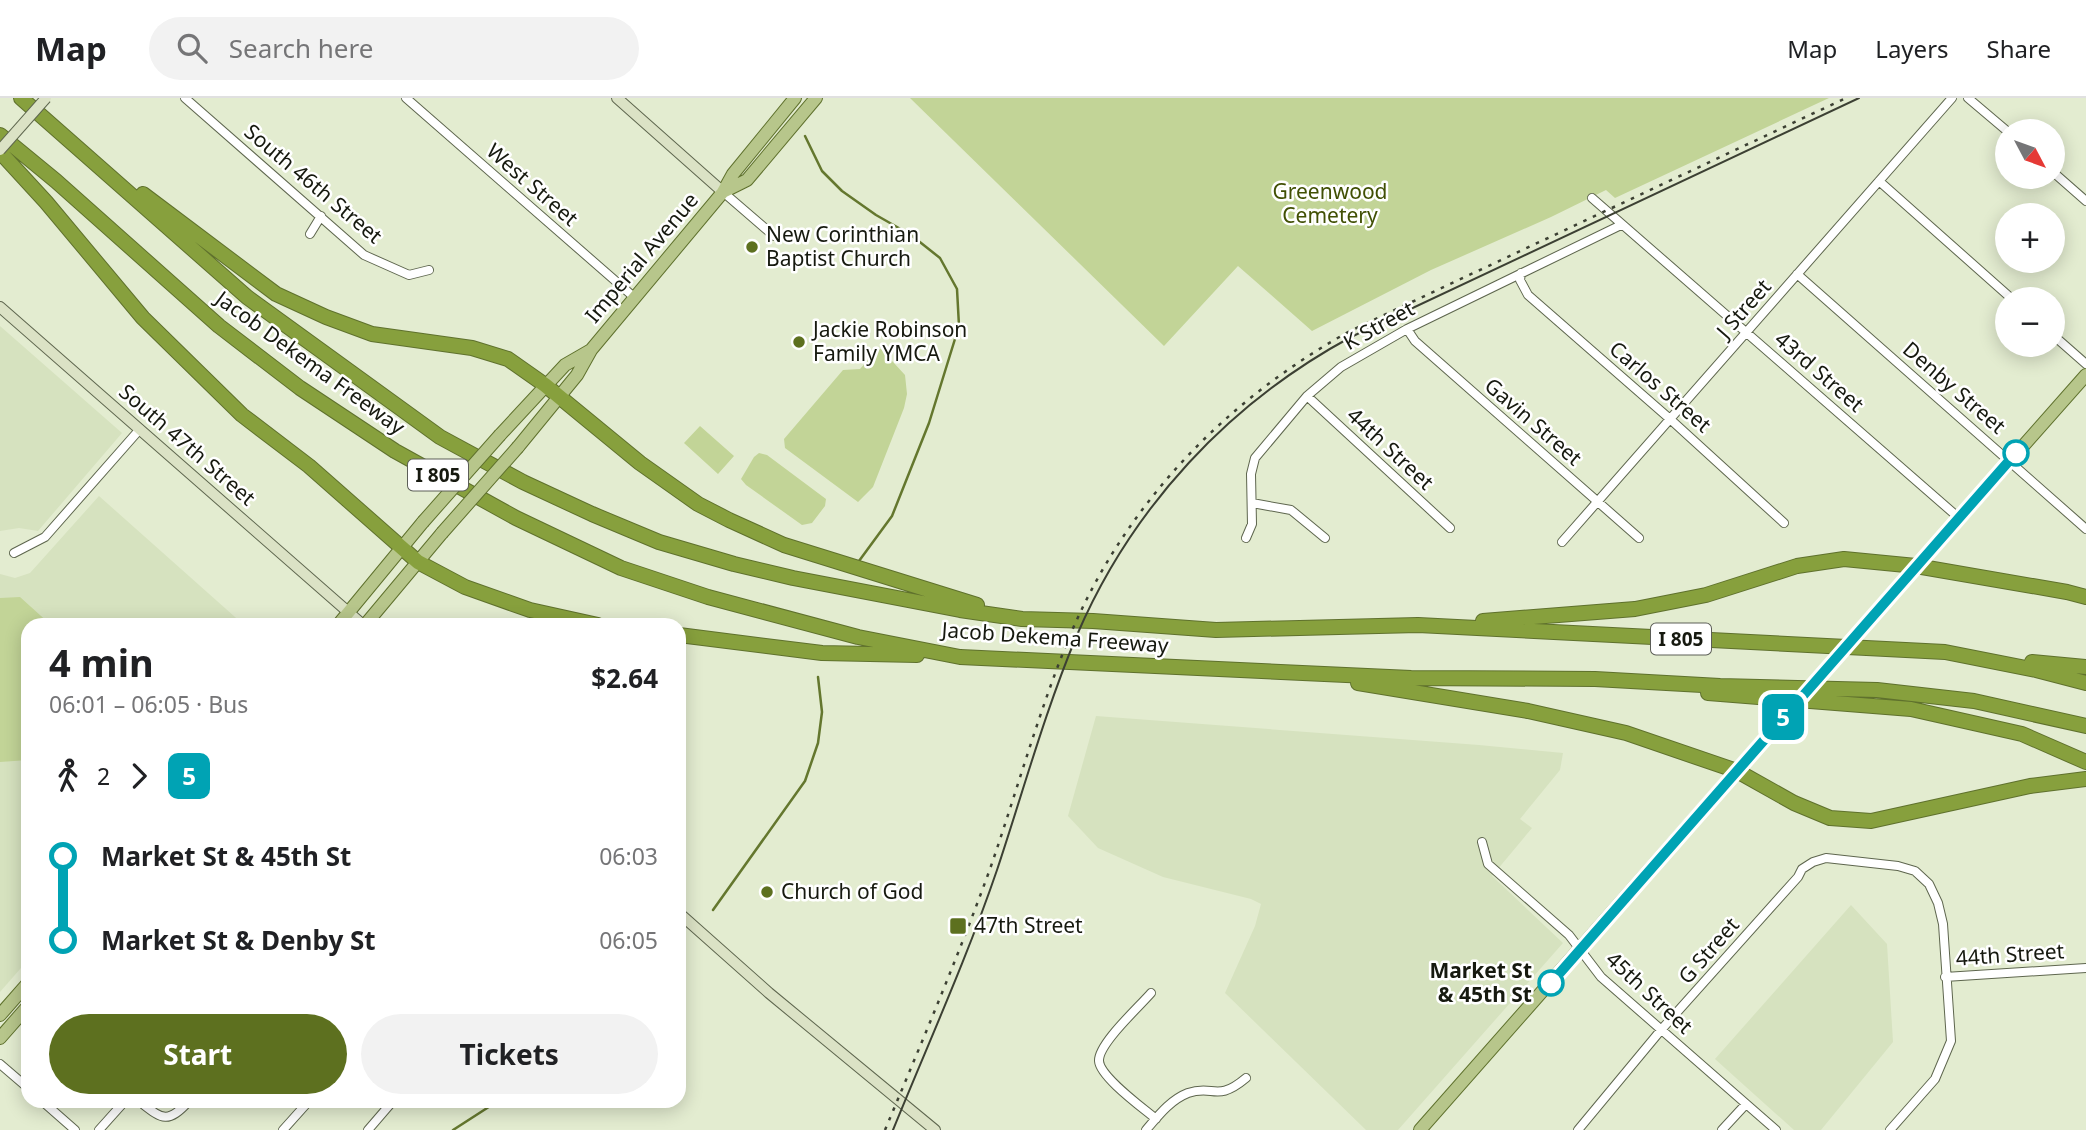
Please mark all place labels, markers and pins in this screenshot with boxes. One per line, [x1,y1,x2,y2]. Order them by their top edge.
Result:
place label: New Corinthian Baptist Church [766,220,919,272]
marker: New Corinthian Baptist Church [744,239,760,255]
place label: Jackie Robinson Family YMCA [811,315,967,367]
marker: Jackie Robinson Family YMCA [791,334,807,350]
unlabelled marker [2003,440,2029,466]
place label: Church of God [781,877,923,905]
marker: Church of God [759,884,775,900]
place label: 47th Street [974,911,1083,939]
marker: 47th Street [948,916,968,936]
place label: Market St & 45th St [1429,956,1532,1008]
marker: Market St & 45th St [1538,970,1564,996]

